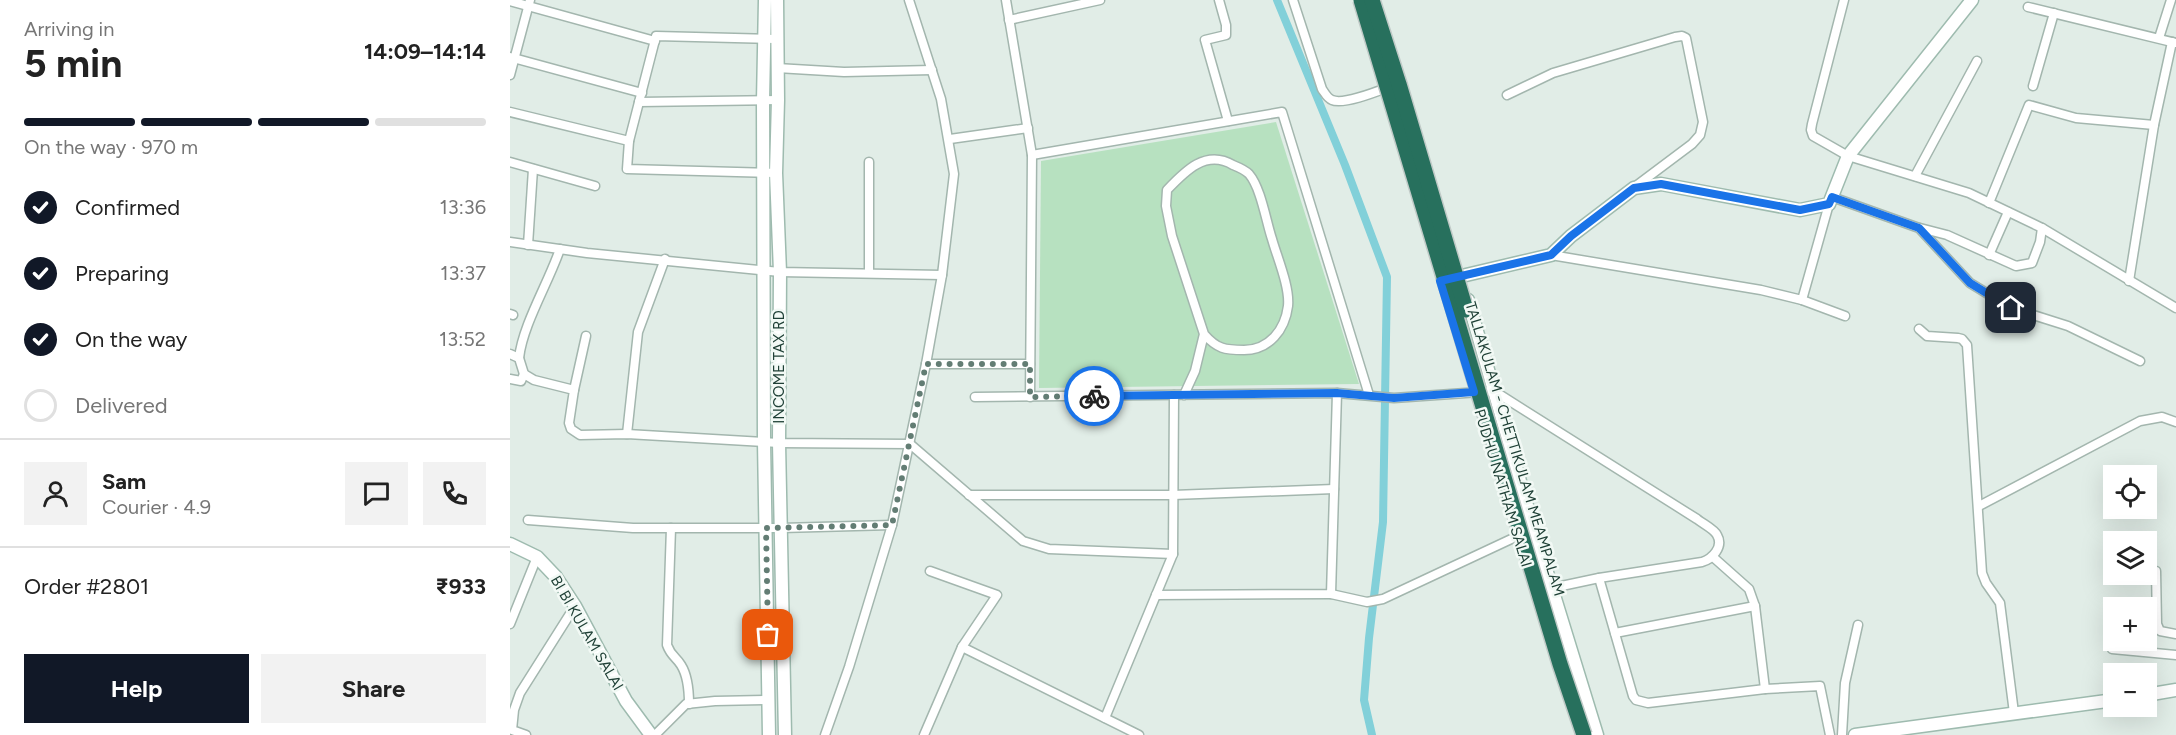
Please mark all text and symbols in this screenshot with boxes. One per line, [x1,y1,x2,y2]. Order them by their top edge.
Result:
text: Arriving in [24,17,114,41]
text: 14:09–14:14 [364,38,486,65]
text: 5 min [24,40,122,87]
text: On the way · 970 m [24,135,198,159]
icon: check [24,191,57,224]
text: Confirmed [75,194,180,221]
text: 13:36 [440,195,486,219]
icon: check [24,257,57,290]
text: Preparing [75,260,169,287]
text: 13:37 [440,261,486,285]
pin [1985,282,2036,333]
icon: home [1994,291,2027,324]
street label: TALLAKULAM - CHETTIKULAM MEAMPALAM [1462,300,1568,598]
street label: INCOME TAX RD [770,310,788,424]
icon: check [24,323,57,356]
text: On the way [75,326,187,353]
text: 13:52 [439,327,486,351]
courier [1064,366,1124,426]
icon: bike [1078,380,1111,413]
text: Delivered [75,392,168,419]
street label: PUDHU NATHAM SALAI [1470,407,1536,569]
button: person [24,462,87,525]
button: chat [345,462,408,525]
button: phone [423,462,486,525]
map controls [2103,465,2157,717]
button: locate [2103,465,2157,519]
text: Sam [102,468,146,495]
text: Courier · 4.9 [102,495,211,519]
button: layers [2103,531,2157,585]
street label: BI BI KULAM SALAI [547,572,627,694]
text: Order #2801 [24,573,149,600]
text: ₹933 [436,573,486,600]
button: + [2103,597,2157,651]
pin [742,609,793,660]
icon: bag [751,618,784,651]
button: Help [24,654,249,723]
button: Share [261,654,486,723]
button: − [2103,663,2157,717]

